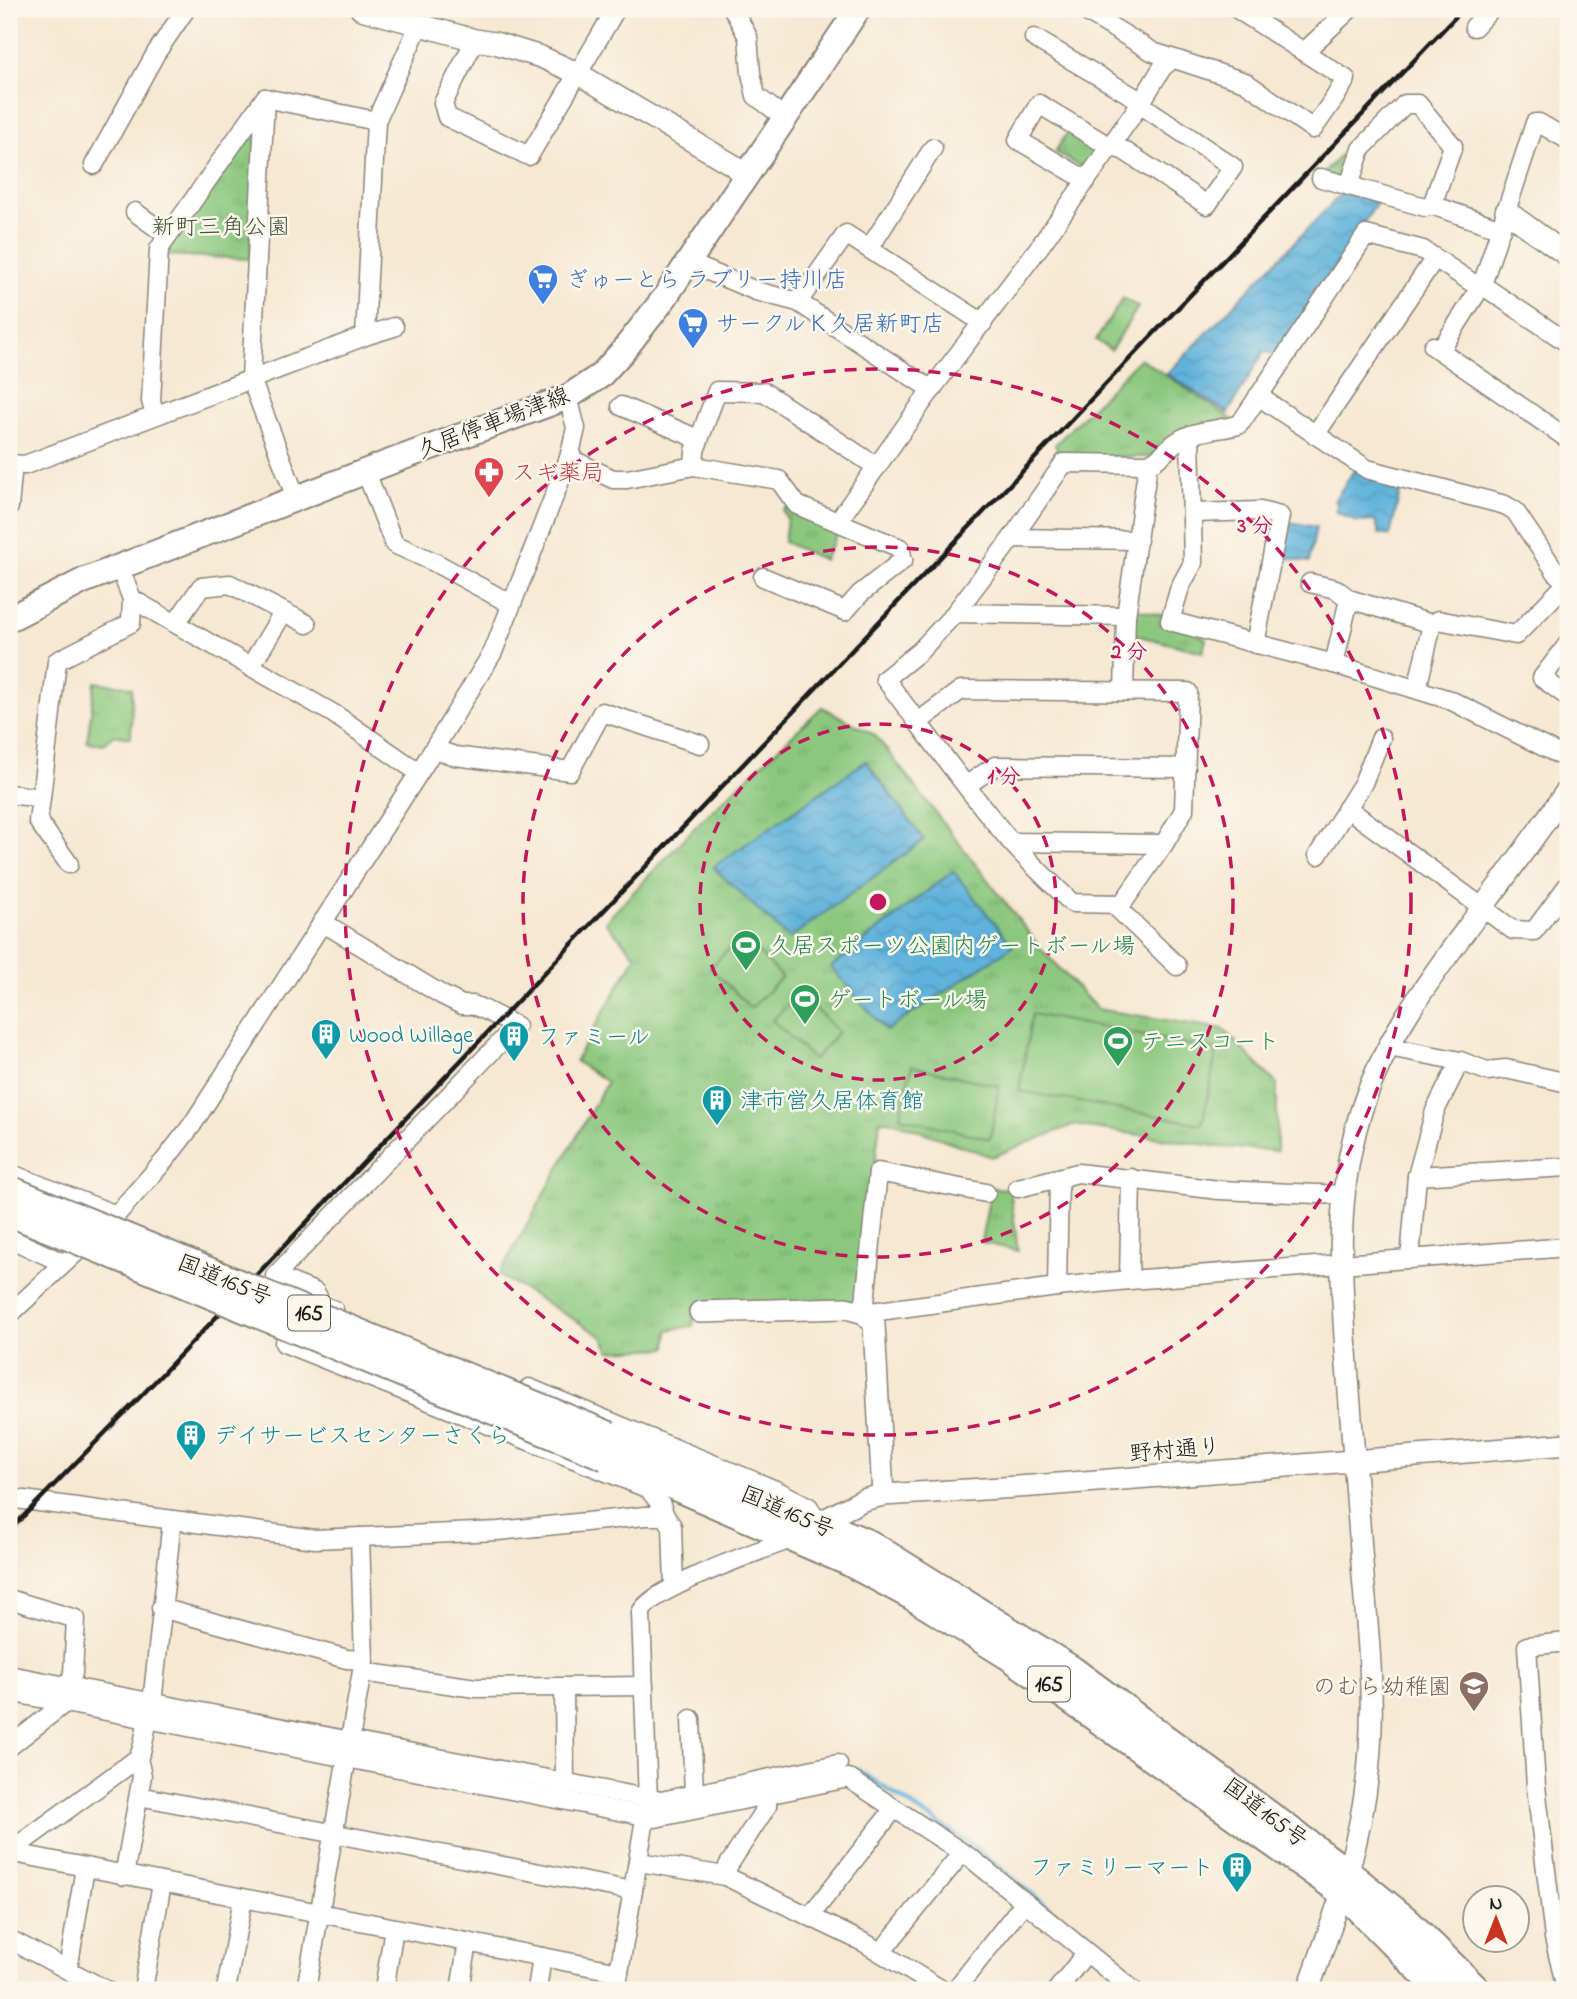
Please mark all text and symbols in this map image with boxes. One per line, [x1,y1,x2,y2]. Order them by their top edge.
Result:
park label: 新町三角公園 [152,212,290,245]
supermarket icon: ぎゅーとら ラブリー持川店 [526,262,560,306]
place label: ぎゅーとら ラブリー持川店 [566,265,848,298]
supermarket icon: サークルＫ久居新町店 [676,306,710,350]
place label: サークルＫ久居新町店 [716,309,945,342]
street label: 久居停車場津線 [413,380,575,469]
pharmacy icon: スギ薬局 [472,455,506,499]
place label: スギ薬局 [512,458,604,491]
text: 3 分 [1237,512,1272,542]
text: 2 分 [1110,638,1147,668]
text: 1 分 [988,763,1020,793]
centre of rings [866,890,890,914]
sports icon: 久居スポーツ公園内ゲートボール場 [729,928,763,972]
place label: 久居スポーツ公園内ゲートボール場 [769,931,1135,964]
sports icon: ゲートボール場 [788,982,822,1026]
place label: ゲートボール場 [828,985,988,1018]
building icon: Wood Willage [309,1017,343,1061]
building icon: ファミール [497,1019,531,1063]
place label: Wood Willage [349,1020,474,1054]
place label: ファミール [537,1022,650,1055]
sports icon: テニスコート [1101,1024,1135,1068]
place label: テニスコート [1141,1027,1279,1060]
building icon: 津市営久居体育館 [700,1083,734,1127]
place label: 津市営久居体育館 [740,1086,924,1119]
street label: 国道165号 [172,1247,276,1315]
road number: 165 [288,1296,330,1330]
building icon: デイサービスセンターさくら [174,1418,208,1462]
place label: デイサービスセンターさくら [214,1421,511,1454]
street label: 野村通り [1128,1431,1222,1472]
street label: 国道165号 [735,1479,839,1548]
road number: 165 [1028,1666,1070,1702]
school or university icon: のむら幼稚園 [1457,1669,1491,1713]
place label: のむら幼稚園 [1313,1672,1451,1705]
street label: 国道165号 [1215,1771,1314,1857]
building icon: ファミリーマート [1220,1850,1254,1894]
place label: ファミリーマート [1030,1853,1214,1886]
north arrow [1462,1884,1532,1954]
text: N [1490,1891,1503,1918]

